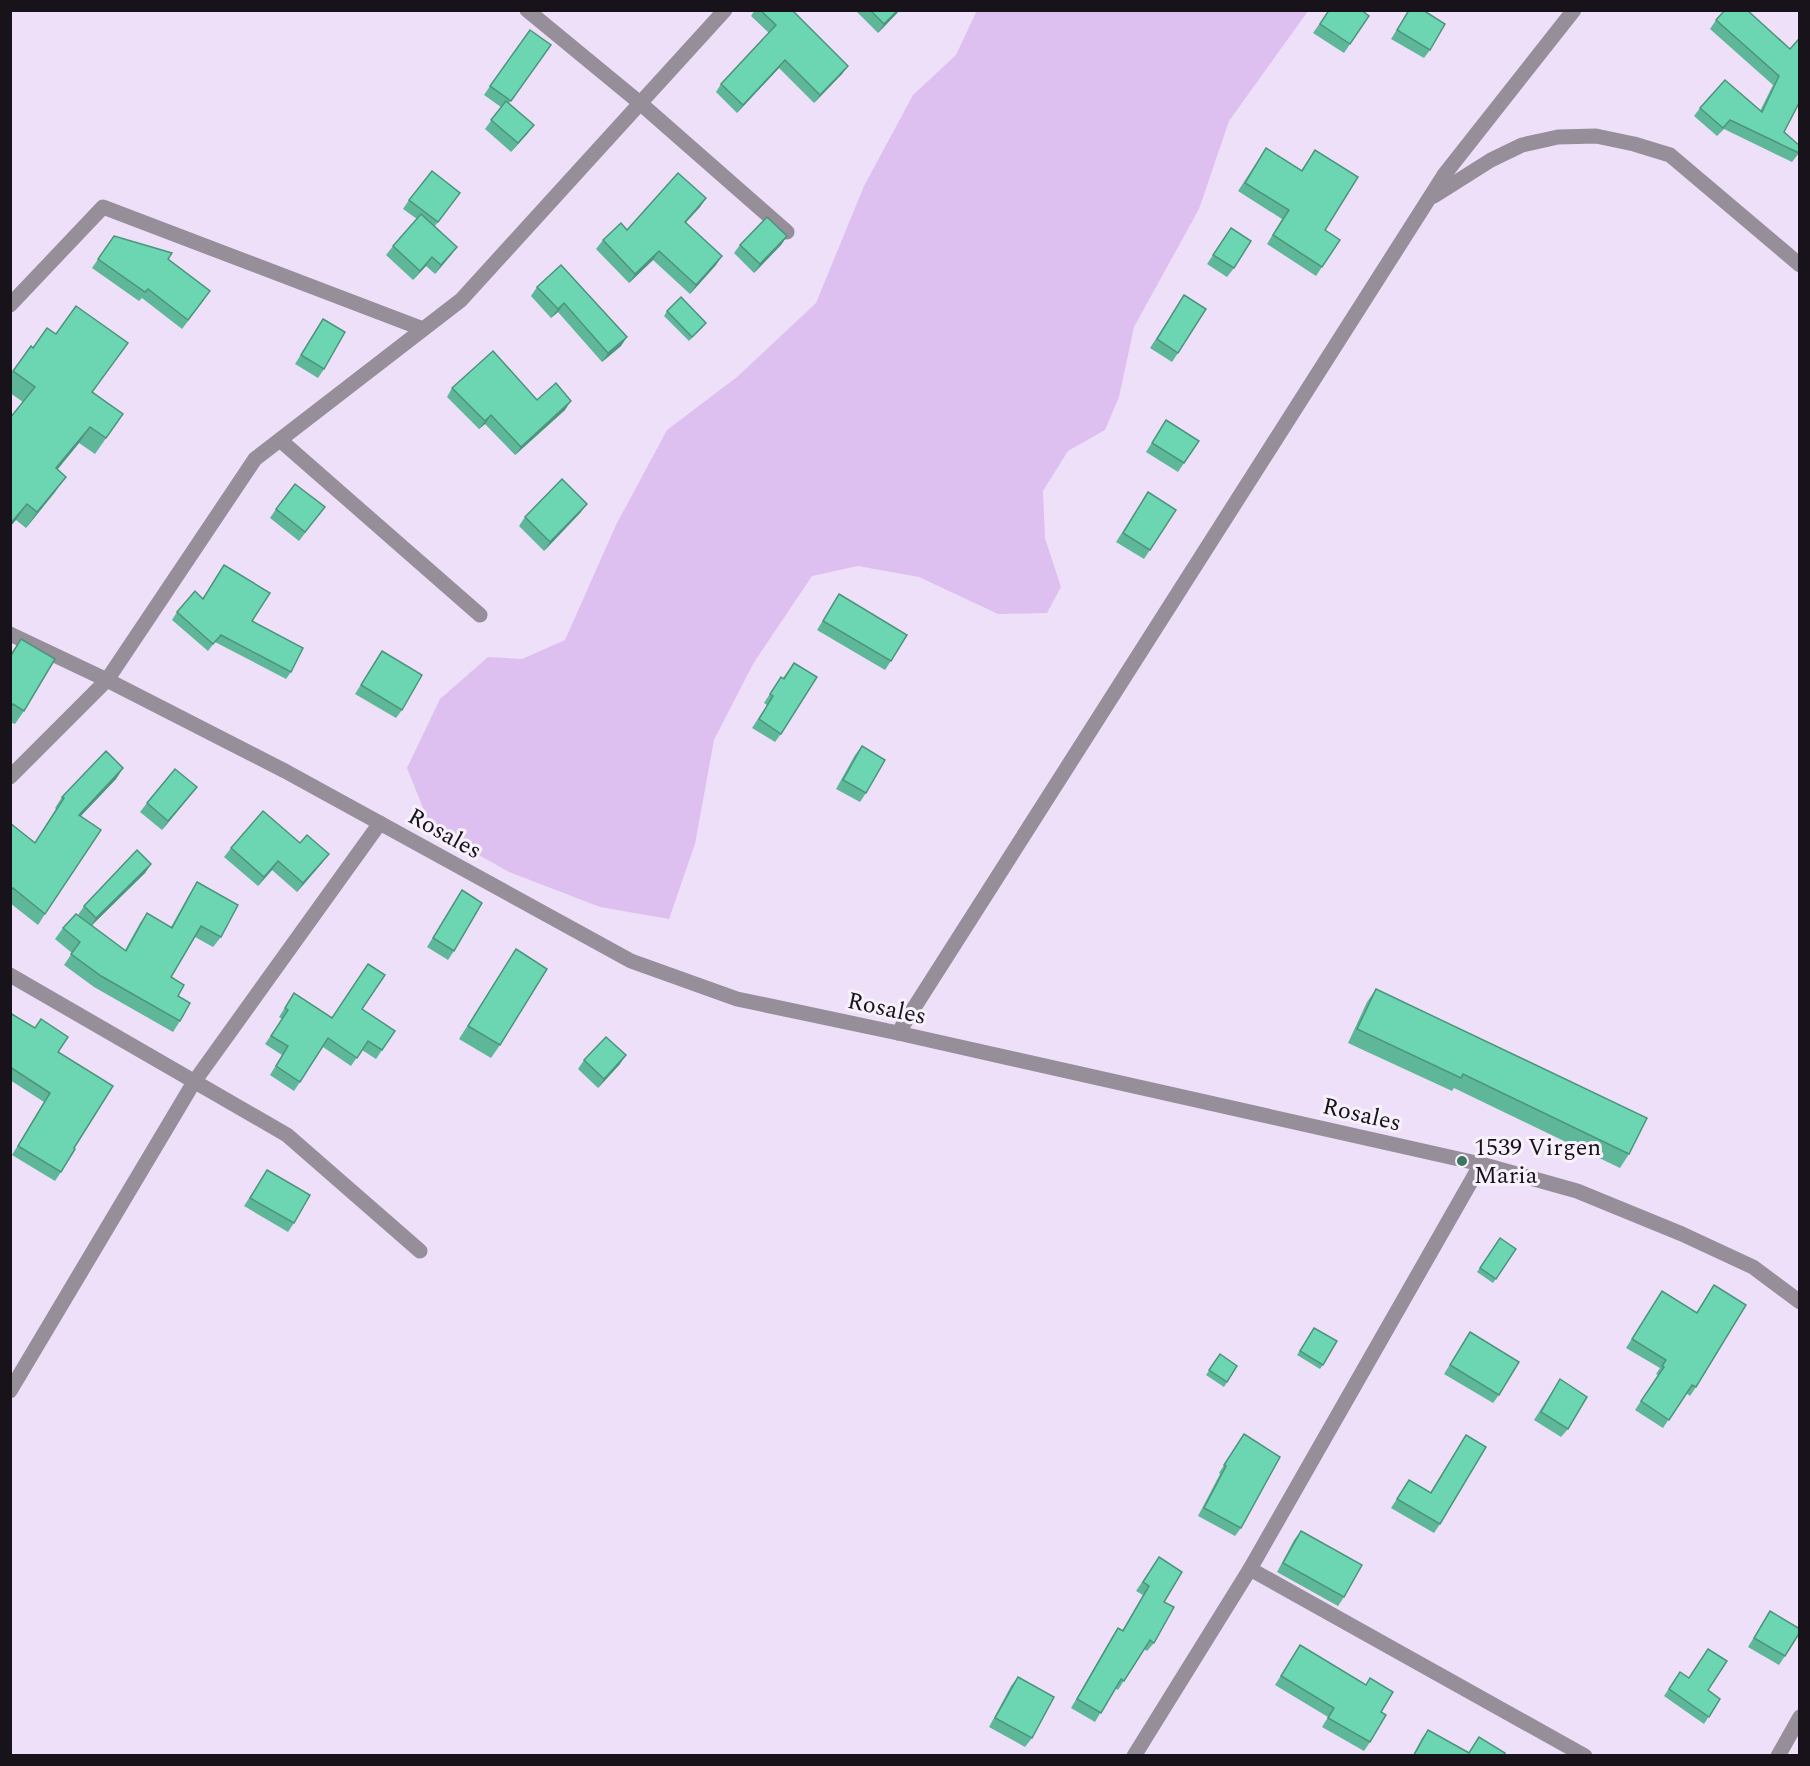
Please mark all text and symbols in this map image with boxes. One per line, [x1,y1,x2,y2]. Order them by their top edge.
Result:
street label: Rosales [401,799,488,869]
street label: Rosales [844,983,930,1035]
street label: Rosales [1319,1088,1405,1141]
place label: 1539 Virgen Maria [1474,1130,1601,1194]
marker: 1539 Virgen Maria [1455,1154,1469,1168]

